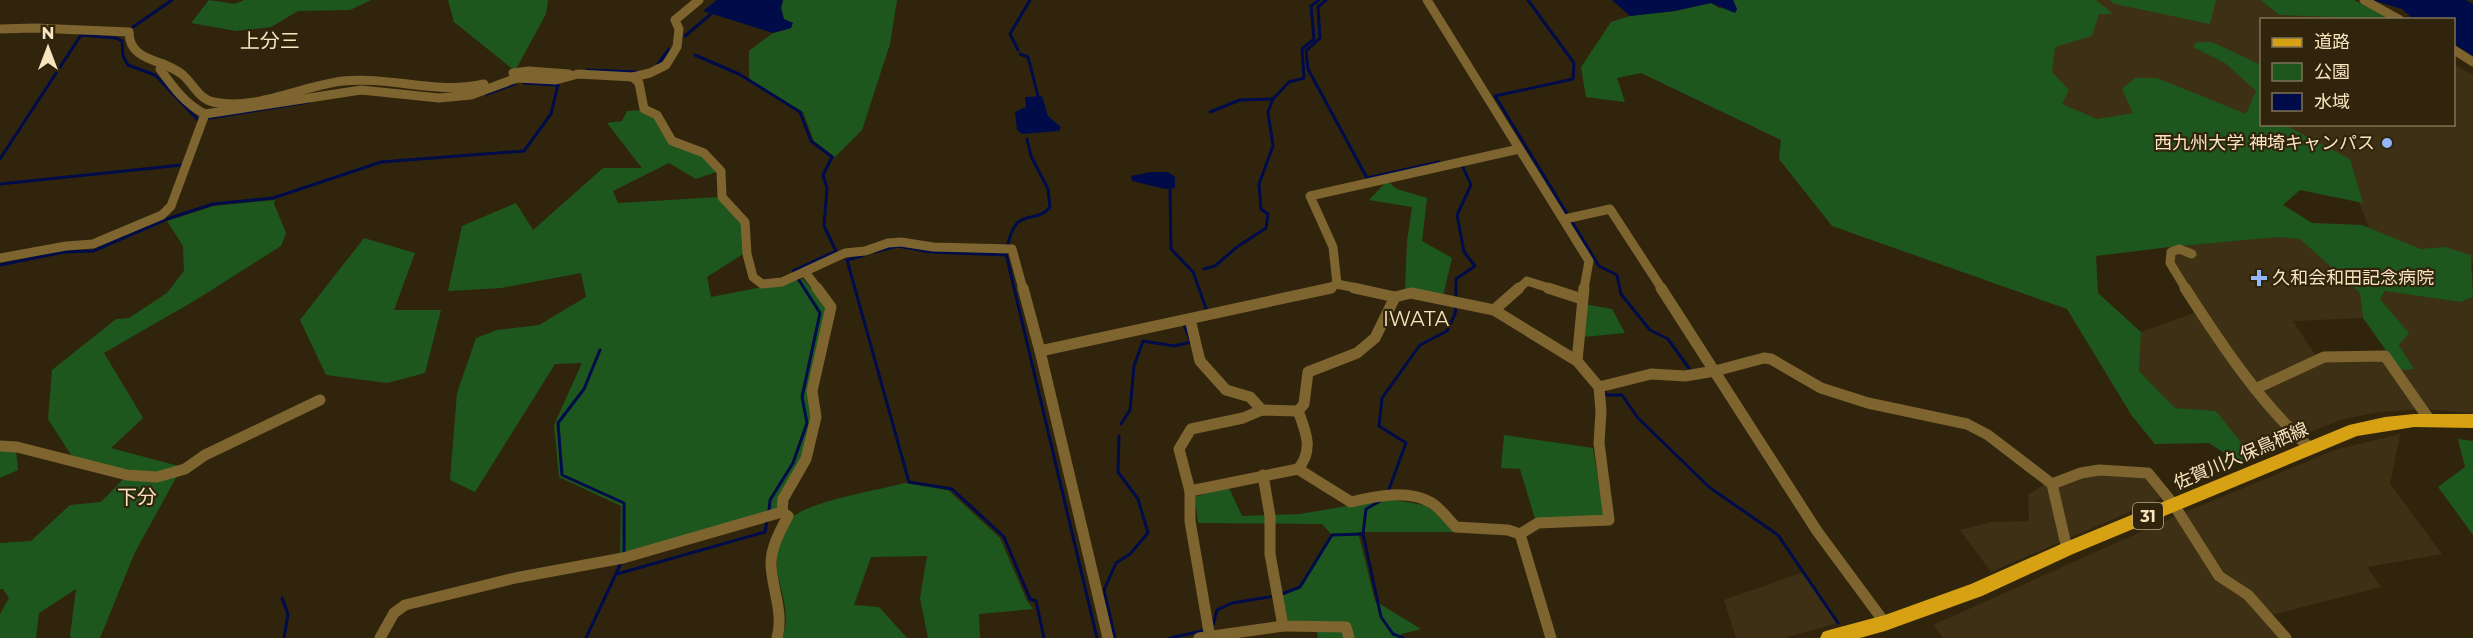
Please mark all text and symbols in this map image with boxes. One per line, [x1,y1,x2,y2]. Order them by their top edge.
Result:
north arrow [18,18,78,78]
legend [2260,18,2455,126]
text: N [42,24,54,43]
district label: 上分三 [240,29,300,53]
text: 道路 [2314,31,2350,53]
text: 公園 [2314,61,2350,83]
text: 水域 [2314,91,2350,113]
place label: 西九州大学 神埼キャンパス [2154,132,2375,154]
marker: 西九州大学 神埼キャンパス [2380,136,2394,150]
place label: 久和会和田記念病院 [2272,267,2434,289]
marker: 久和会和田記念病院 [2250,269,2268,287]
district label: IWATA [1383,307,1450,331]
street label: 佐賀川久保鳥栖線 [2170,418,2312,494]
district label: 下分 [117,485,157,509]
road number: 31 [2133,503,2163,529]

